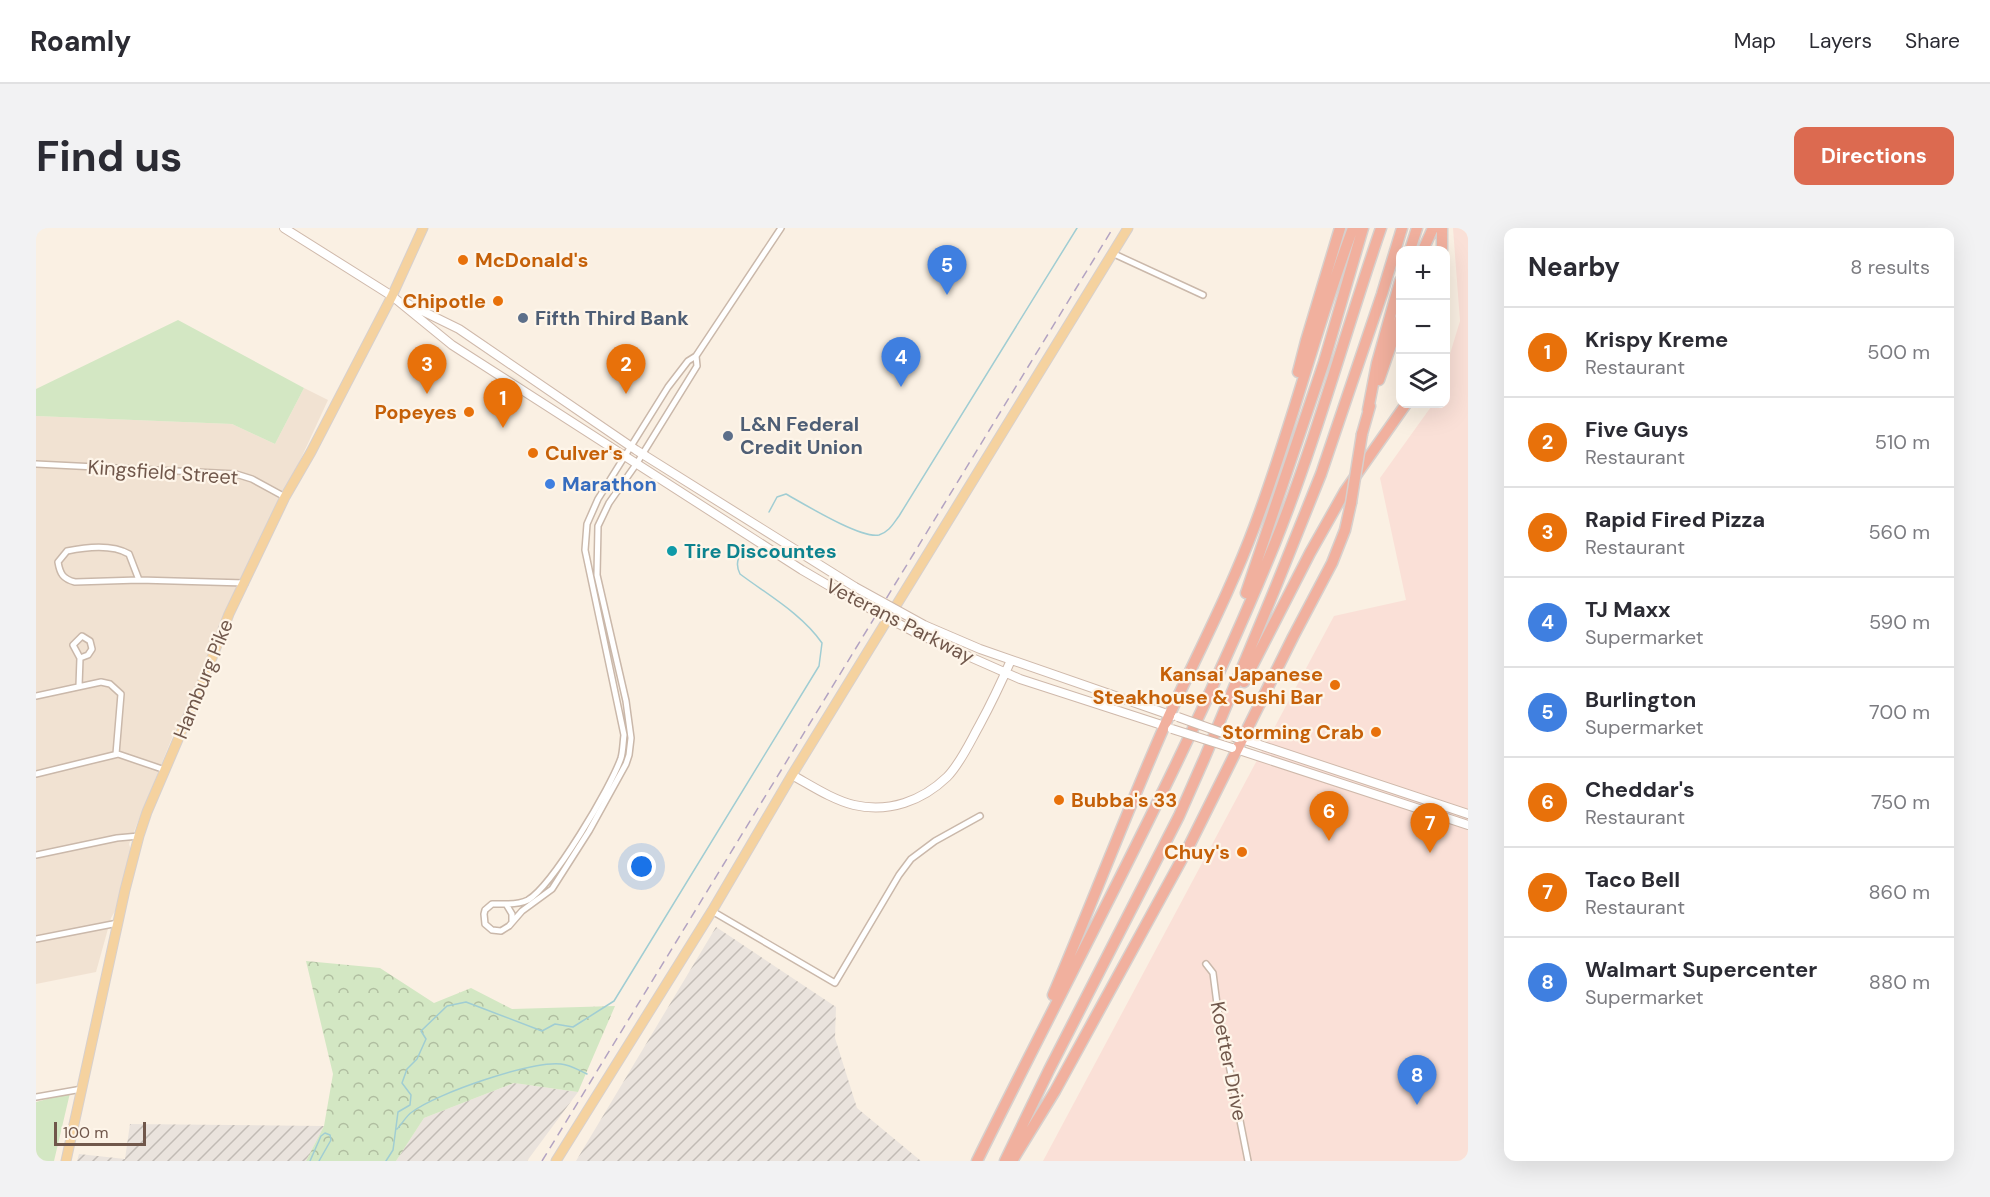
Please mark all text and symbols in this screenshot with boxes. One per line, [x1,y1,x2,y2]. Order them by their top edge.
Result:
text: Roamly [30,23,131,60]
text: Map [1734,27,1776,55]
text: Layers [1809,27,1872,55]
text: Share [1905,27,1960,55]
button: Directions [1794,127,1954,185]
text: Find us [36,129,182,184]
pin: 5 [928,245,966,295]
map controls [1396,246,1450,408]
button: + [1396,246,1450,300]
place label: McDonald's [475,247,588,273]
text: Nearby [1528,250,1620,284]
marker: McDonald's [456,253,470,267]
text: 8 results [1850,254,1930,280]
place label: Chipotle [402,288,486,314]
marker: Chipotle [491,294,505,308]
button: − [1396,300,1450,354]
place label: Fifth Third Bank [535,305,689,331]
marker: Fifth Third Bank [516,311,530,325]
text: Krispy Kreme [1585,325,1728,354]
pin: 4 [882,338,920,387]
text: 1 [1544,339,1551,365]
text: 500 m [1867,339,1930,365]
pin: 3 [408,344,446,394]
pin: 2 [606,344,646,394]
button: layers [1396,354,1450,408]
text: Restaurant [1585,354,1685,380]
pin: 1 [484,378,522,428]
place label: Popeyes [374,399,457,425]
marker: Popeyes [462,405,476,419]
place label: L&N Federal Credit Union [740,411,863,460]
text: Five Guys [1585,415,1689,444]
marker: L&N Federal Credit Union [721,429,735,443]
text: 2 [1542,429,1553,455]
text: 510 m [1875,429,1930,455]
place label: Culver's [545,440,623,466]
text: Restaurant [1585,444,1685,470]
marker: Culver's [526,446,540,460]
street label: Kingsfield Street [87,454,239,490]
place label: Marathon [562,471,657,497]
marker: Marathon [543,477,557,491]
text: Rapid Fired Pizza [1585,505,1765,534]
text: 3 [1541,519,1554,545]
text: 560 m [1868,519,1930,545]
text: Restaurant [1585,534,1685,560]
place label: Tire Discountes [684,538,837,564]
marker: Tire Discountes [665,544,679,558]
street label: Veterans Parkway [821,572,979,670]
text: TJ Maxx [1585,595,1671,624]
text: 4 [1541,609,1554,635]
text: 590 m [1869,609,1930,635]
street label: Hamburg Pike [167,615,239,743]
text: Supermarket [1585,624,1704,650]
place label: Kansai Japanese Steakhouse & Sushi Bar [1092,661,1323,710]
marker: Kansai Japanese Steakhouse & Sushi Bar [1328,678,1342,692]
text: Burlington [1585,685,1696,714]
text: 5 [1541,699,1554,725]
text: 700 m [1869,699,1930,725]
text: Supermarket [1585,714,1704,740]
place label: Storming Crab [1222,719,1364,745]
marker: Storming Crab [1369,725,1383,739]
text: Cheddar's [1585,775,1695,804]
place label: Bubba's 33 [1071,787,1177,813]
text: 6 [1541,789,1554,815]
text: 750 m [1871,789,1930,815]
pin: 6 [1310,792,1348,841]
marker: Bubba's 33 [1052,793,1066,807]
pin: 7 [1410,804,1450,853]
text: Restaurant [1585,804,1685,830]
place label: Chuy's [1164,839,1230,865]
marker: Chuy's [1235,845,1249,859]
your location [627,852,656,881]
text: Taco Bell [1585,865,1680,894]
text: 7 [1542,879,1553,905]
text: 860 m [1868,879,1930,905]
text: Restaurant [1585,894,1685,920]
text: Walmart Supercenter [1585,955,1817,984]
text: 8 [1541,969,1554,995]
text: 880 m [1869,969,1930,995]
text: Supermarket [1585,984,1704,1010]
street label: Koetter Drive [1205,999,1253,1123]
pin: 8 [1398,1056,1436,1105]
scale bar [54,1119,146,1146]
text: 100 m [63,1122,108,1143]

